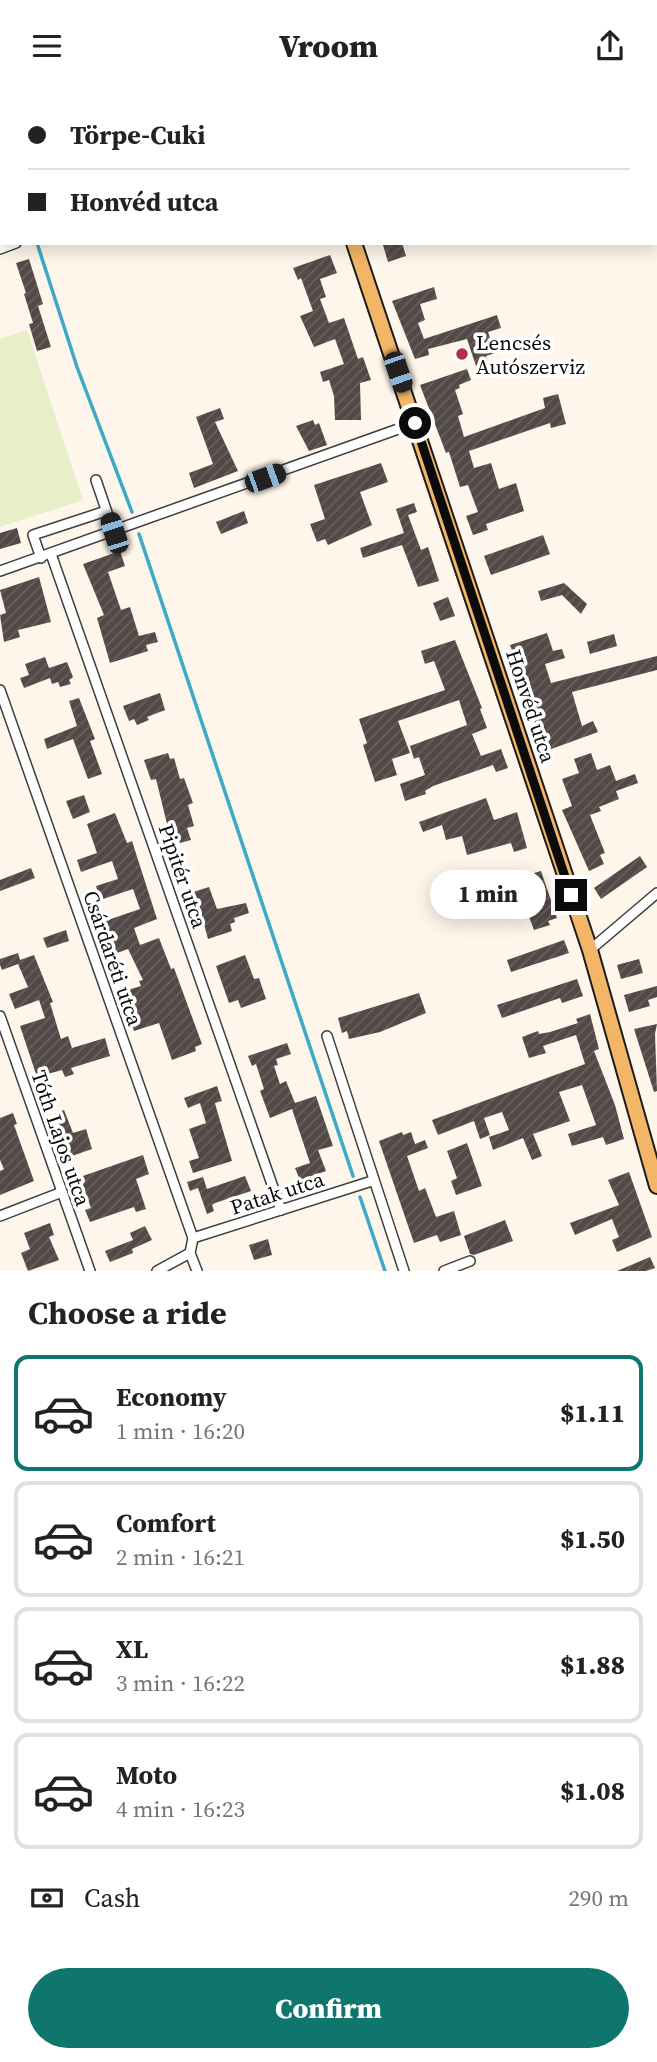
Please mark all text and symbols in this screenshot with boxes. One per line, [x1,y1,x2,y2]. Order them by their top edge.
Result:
text: Vroom [279,24,378,68]
icon: menu [28,27,66,65]
icon: share [591,27,629,65]
text: Törpe-Cuki [70,117,205,153]
text: Honvéd utca [70,184,219,220]
place label: Lencsés Autószerviz [476,328,585,381]
marker: Lencsés Autószerviz [454,346,470,362]
car [382,349,415,395]
route start [399,407,431,439]
car [242,461,289,495]
car [98,510,131,556]
street label: Honvéd utca [499,646,563,767]
street label: Pipitér utca [152,820,214,932]
callout: 1 min [431,871,546,919]
text: 1 min [458,878,518,910]
route end [555,879,587,911]
street label: Csárdaréti utca [76,886,150,1030]
street label: Tóth Lajos utca [24,1066,98,1210]
street label: Patak utca [226,1164,328,1222]
text: Choose a ride [28,1291,227,1335]
text: Economy [116,1379,227,1415]
icon: car [32,1382,95,1445]
text: $1.11 [560,1395,625,1431]
text: 1 min · 16:20 [116,1415,245,1447]
text: Comfort [116,1505,216,1541]
icon: car [32,1508,95,1571]
text: $1.50 [560,1521,625,1557]
text: 2 min · 16:21 [116,1541,245,1573]
text: XL [116,1631,148,1667]
icon: car [32,1634,95,1697]
text: $1.88 [560,1647,625,1683]
text: 3 min · 16:22 [116,1667,245,1699]
text: Moto [116,1757,177,1793]
icon: car [32,1760,95,1823]
text: $1.08 [560,1773,625,1809]
text: 4 min · 16:23 [116,1793,245,1825]
icon: cash [28,1879,66,1917]
text: Cash [84,1880,140,1916]
text: 290 m [568,1882,629,1914]
button: Confirm [28,1968,629,2048]

